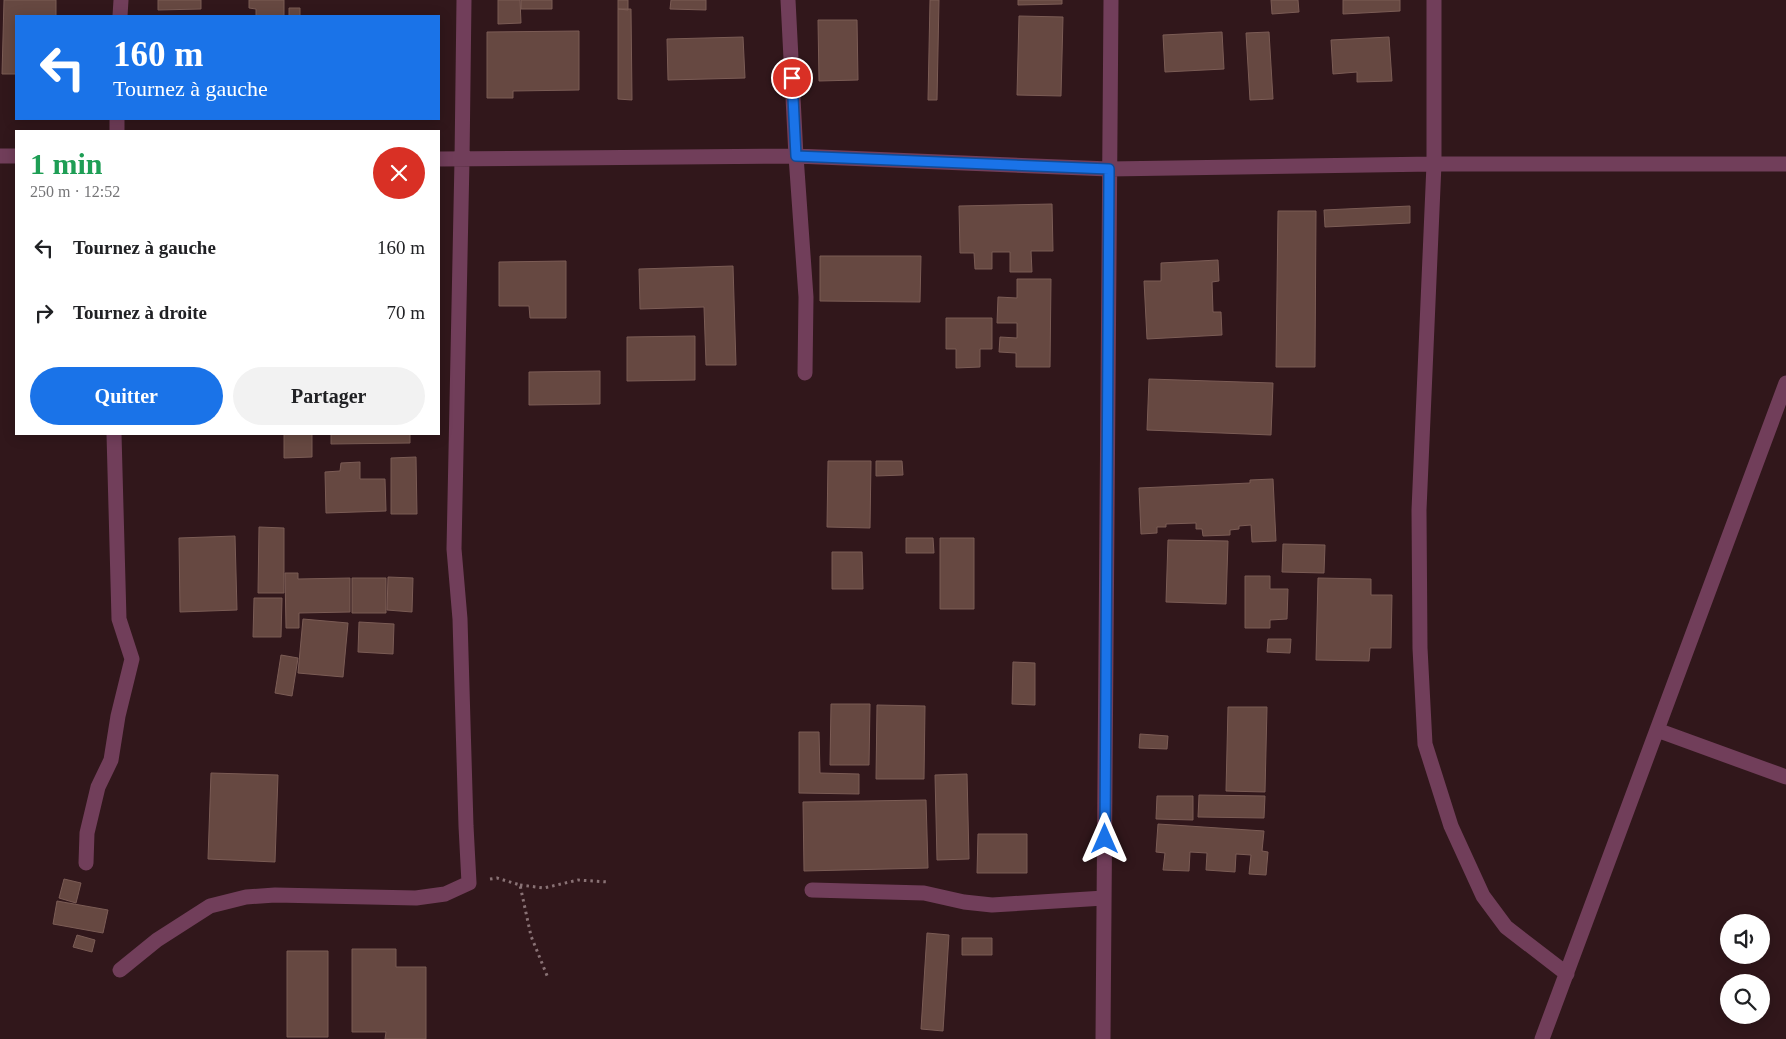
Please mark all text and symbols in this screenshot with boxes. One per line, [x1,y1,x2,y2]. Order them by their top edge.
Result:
icon: left [30,35,95,100]
text: 160 m [113,35,203,74]
pin [771,57,813,99]
icon: arrive [778,64,806,92]
text: Tournez à gauche [113,76,268,101]
text: 1 min [30,147,103,180]
button: close [373,147,425,199]
text: 250 m · 12:52 [30,183,120,200]
icon: left [30,234,58,262]
text: Tournez à gauche [73,237,216,258]
text: 160 m [377,237,425,258]
icon: right [30,299,58,327]
text: Tournez à droite [73,302,207,323]
text: 70 m [386,302,425,323]
button: Quitter [30,367,223,425]
button: Partager [233,367,425,425]
position arrow [1078,812,1130,864]
map controls [1720,914,1770,1024]
button: sound [1720,914,1770,964]
button: search [1720,974,1770,1024]

